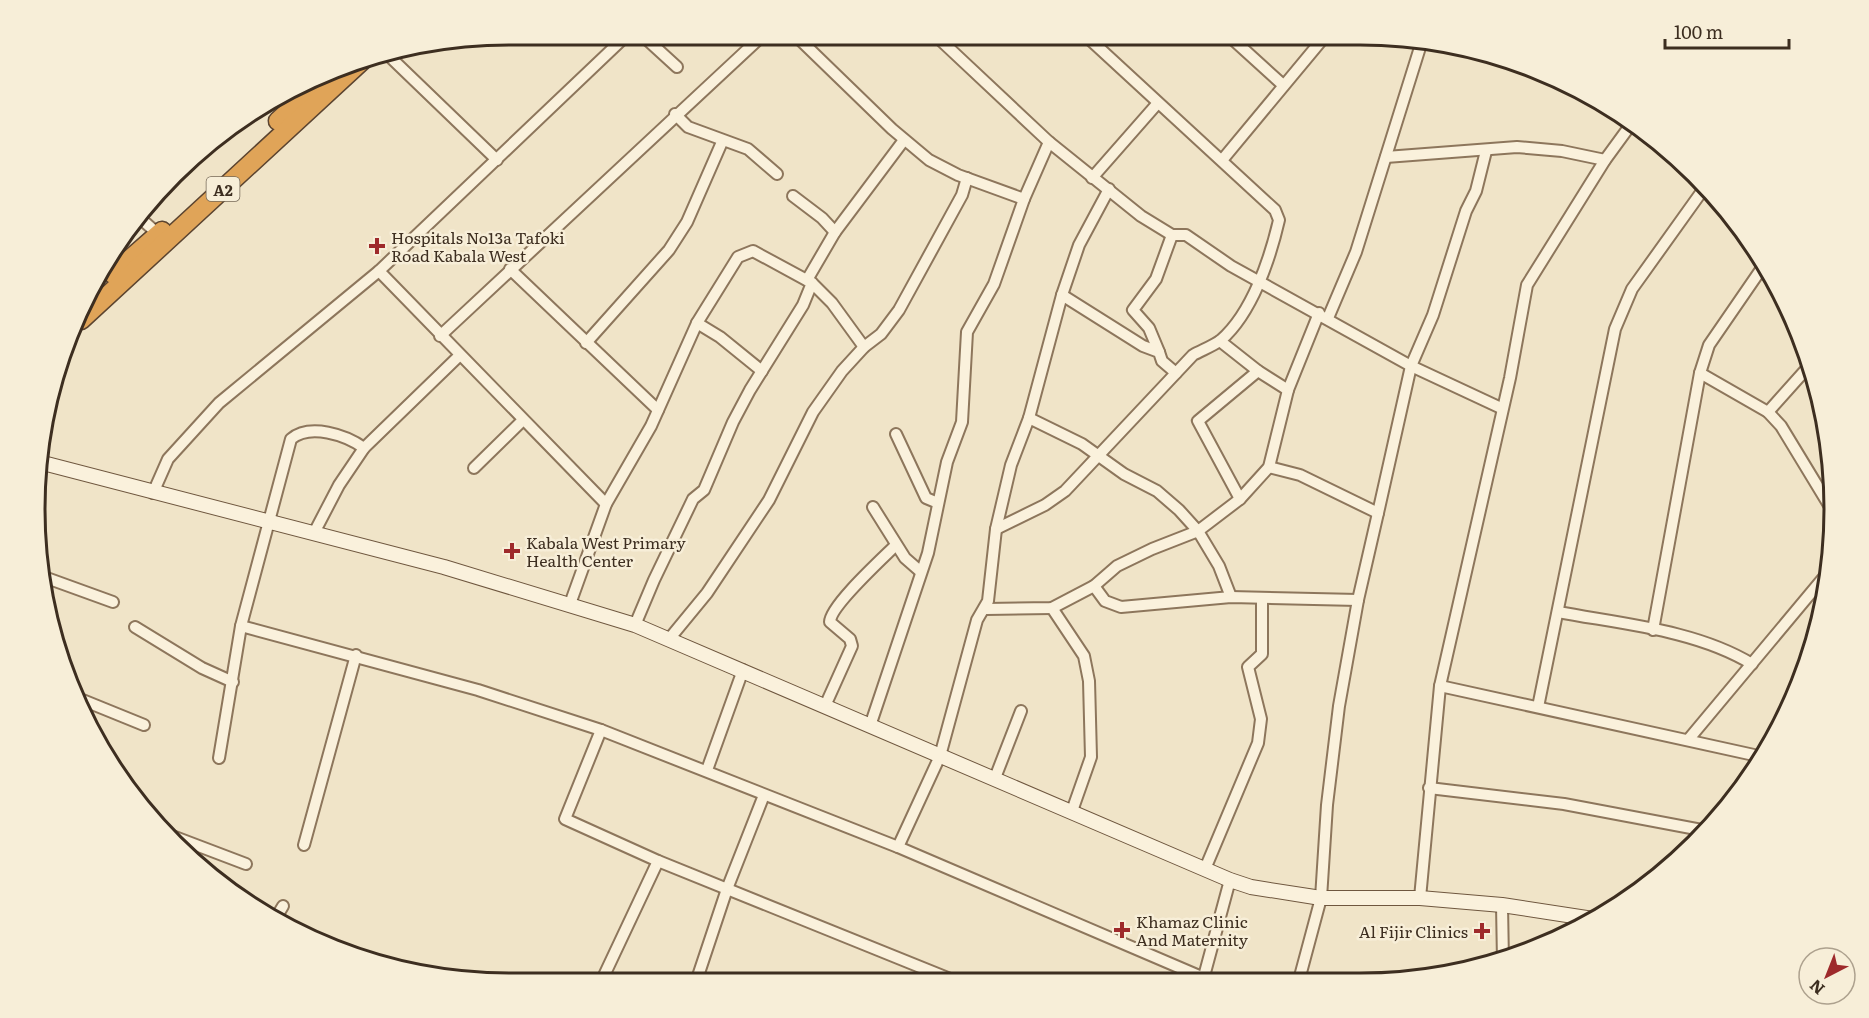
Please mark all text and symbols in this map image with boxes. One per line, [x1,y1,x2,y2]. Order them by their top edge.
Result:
scale bar [1665,12,1790,50]
text: 100 m [1674,18,1723,45]
road number: A2 [206,177,240,201]
place label: Hospitals No13a Tafoki Road Kabala West [391,225,565,267]
marker: Hospitals No13a Tafoki Road Kabala West [368,237,386,255]
place label: Kabala West Primary Health Center [526,530,686,572]
marker: Kabala West Primary Health Center [503,542,521,560]
place label: Khamaz Clinic And Maternity [1136,909,1249,951]
place label: Al Fijir Clinics [1359,919,1468,943]
marker: Khamaz Clinic And Maternity [1113,921,1131,939]
marker: Al Fijir Clinics [1473,922,1491,940]
north arrow [1797,946,1857,1006]
text: N [1803,974,1829,1001]

